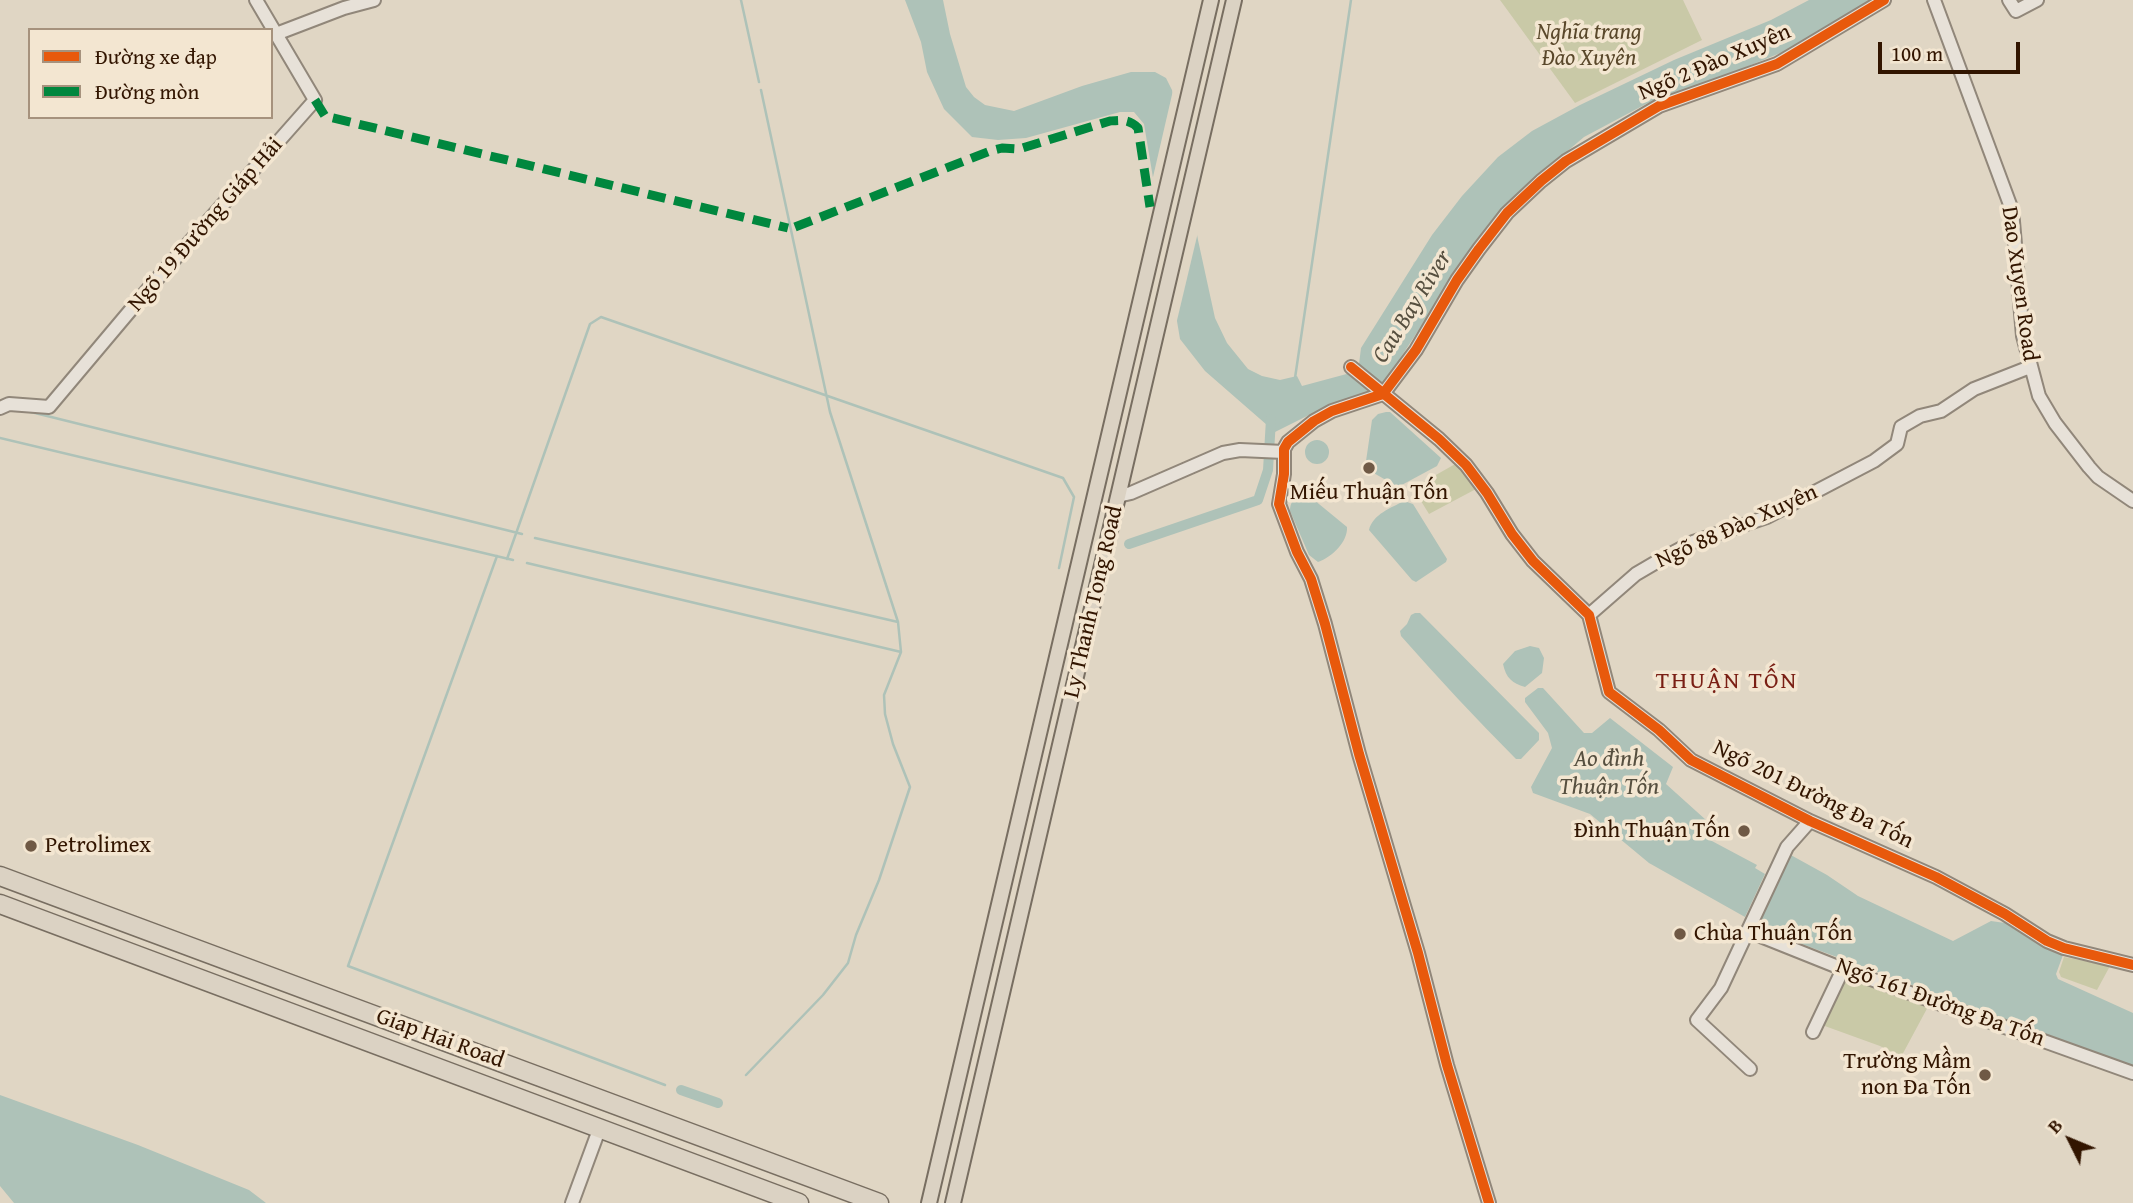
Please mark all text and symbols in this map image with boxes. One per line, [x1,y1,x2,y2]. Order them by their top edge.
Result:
street label: Ngõ 2 Đào Xuyên [1635,18,1795,108]
park label: Nghĩa trang Đào Xuyên [1537,19,1641,73]
legend [28,28,273,119]
scale bar [1881,28,2023,72]
text: 100 m [1891,38,1943,69]
text: Đường xe đạp [95,41,217,72]
text: Đường mòn [95,76,199,107]
street label: Ngõ 19 Đường Giáp Hải [123,132,289,318]
street label: Dao Xuyen Road [1994,205,2044,363]
water label: Cau Bay River [1367,245,1459,369]
marker: Miếu Thuận Tốn [1361,460,1377,476]
place label: Miếu Thuận Tốn [1290,479,1448,507]
street label: Ngõ 88 Đào Xuyên [1652,479,1822,575]
street label: Ly Thanh Tong Road [1058,503,1130,701]
district label: THUẬN TỐN [1657,668,1797,696]
street label: Ngõ 201 Đường Đa Tốn [1708,734,1918,856]
water label: Ao đình Thuận Tốn [1559,746,1659,802]
place label: Đình Thuận Tốn [1574,817,1730,845]
marker: Đình Thuận Tốn [1736,823,1752,839]
place label: Petrolimex [45,832,151,860]
marker: Petrolimex [23,838,39,854]
place label: Chùa Thuận Tốn [1694,920,1852,948]
marker: Chùa Thuận Tốn [1672,926,1688,942]
street label: Ngõ 161 Đường Đa Tốn [1832,952,2048,1054]
street label: Giap Hai Road [372,1003,508,1075]
place label: Trường Mầm non Đa Tốn [1843,1048,1971,1102]
marker: Trường Mầm non Đa Tốn [1977,1067,1993,1083]
north arrow [2035,1105,2105,1175]
text: B [2040,1112,2069,1140]

